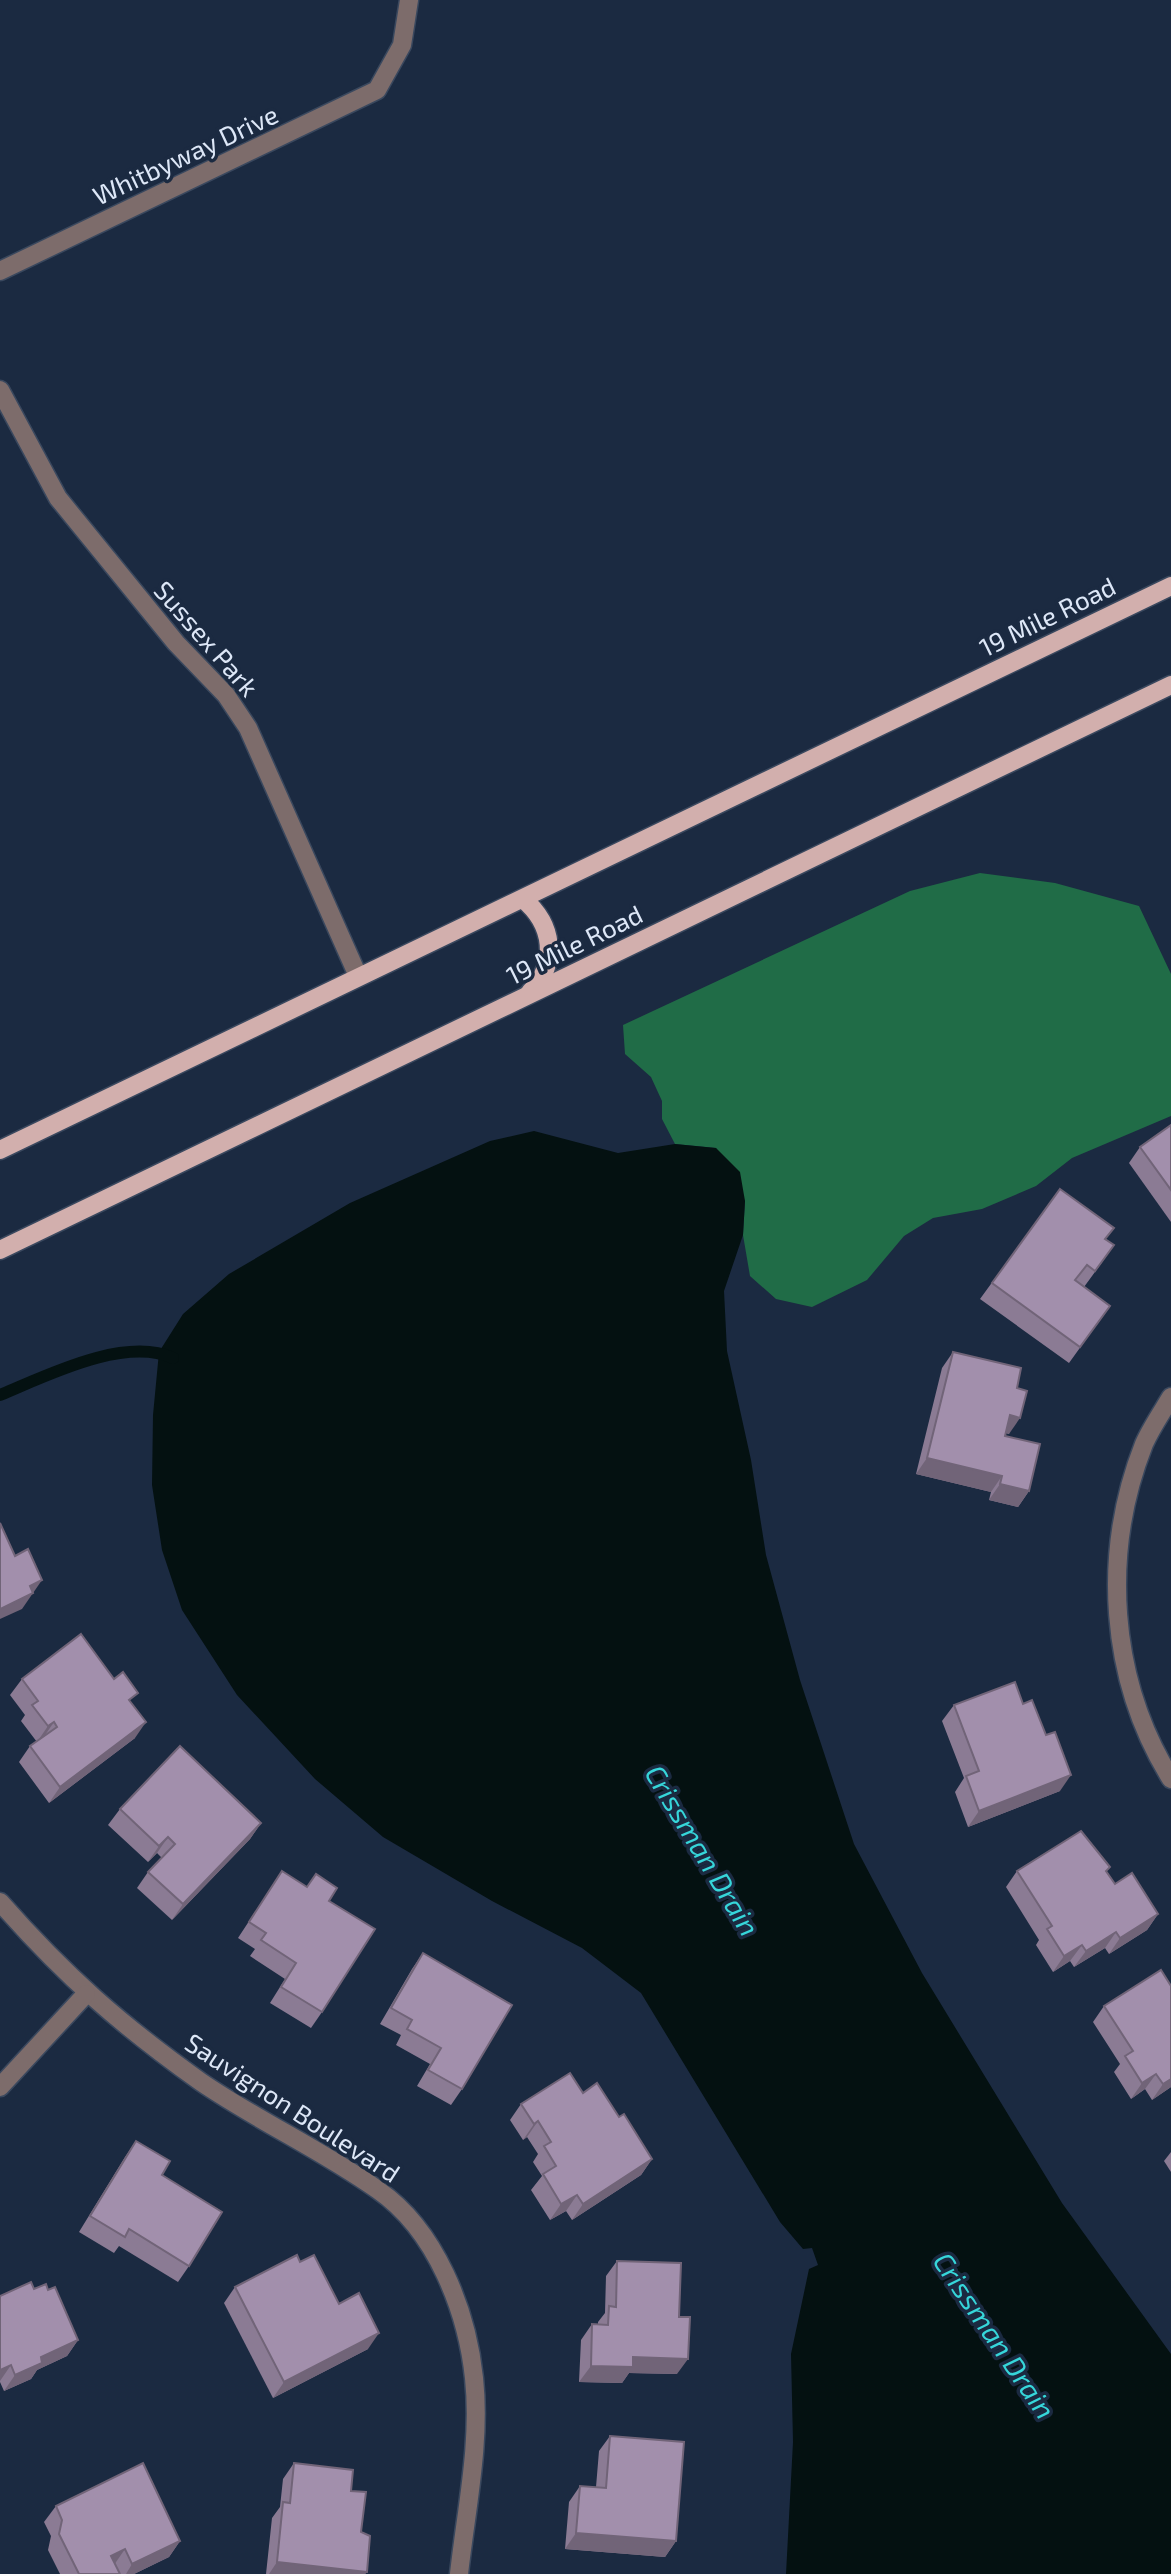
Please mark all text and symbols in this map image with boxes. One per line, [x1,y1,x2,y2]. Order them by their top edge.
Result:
street label: Whitbyway Drive [87,98,283,210]
street label: 19 Mile Road [974,570,1120,662]
street label: Sussex Park [149,574,265,702]
street label: 19 Mile Road [501,898,647,990]
water label: Crissman Drain [639,1758,767,1942]
street label: Sauvignon Boulevard [180,2026,406,2188]
water label: Crissman Drain [927,2245,1063,2425]

